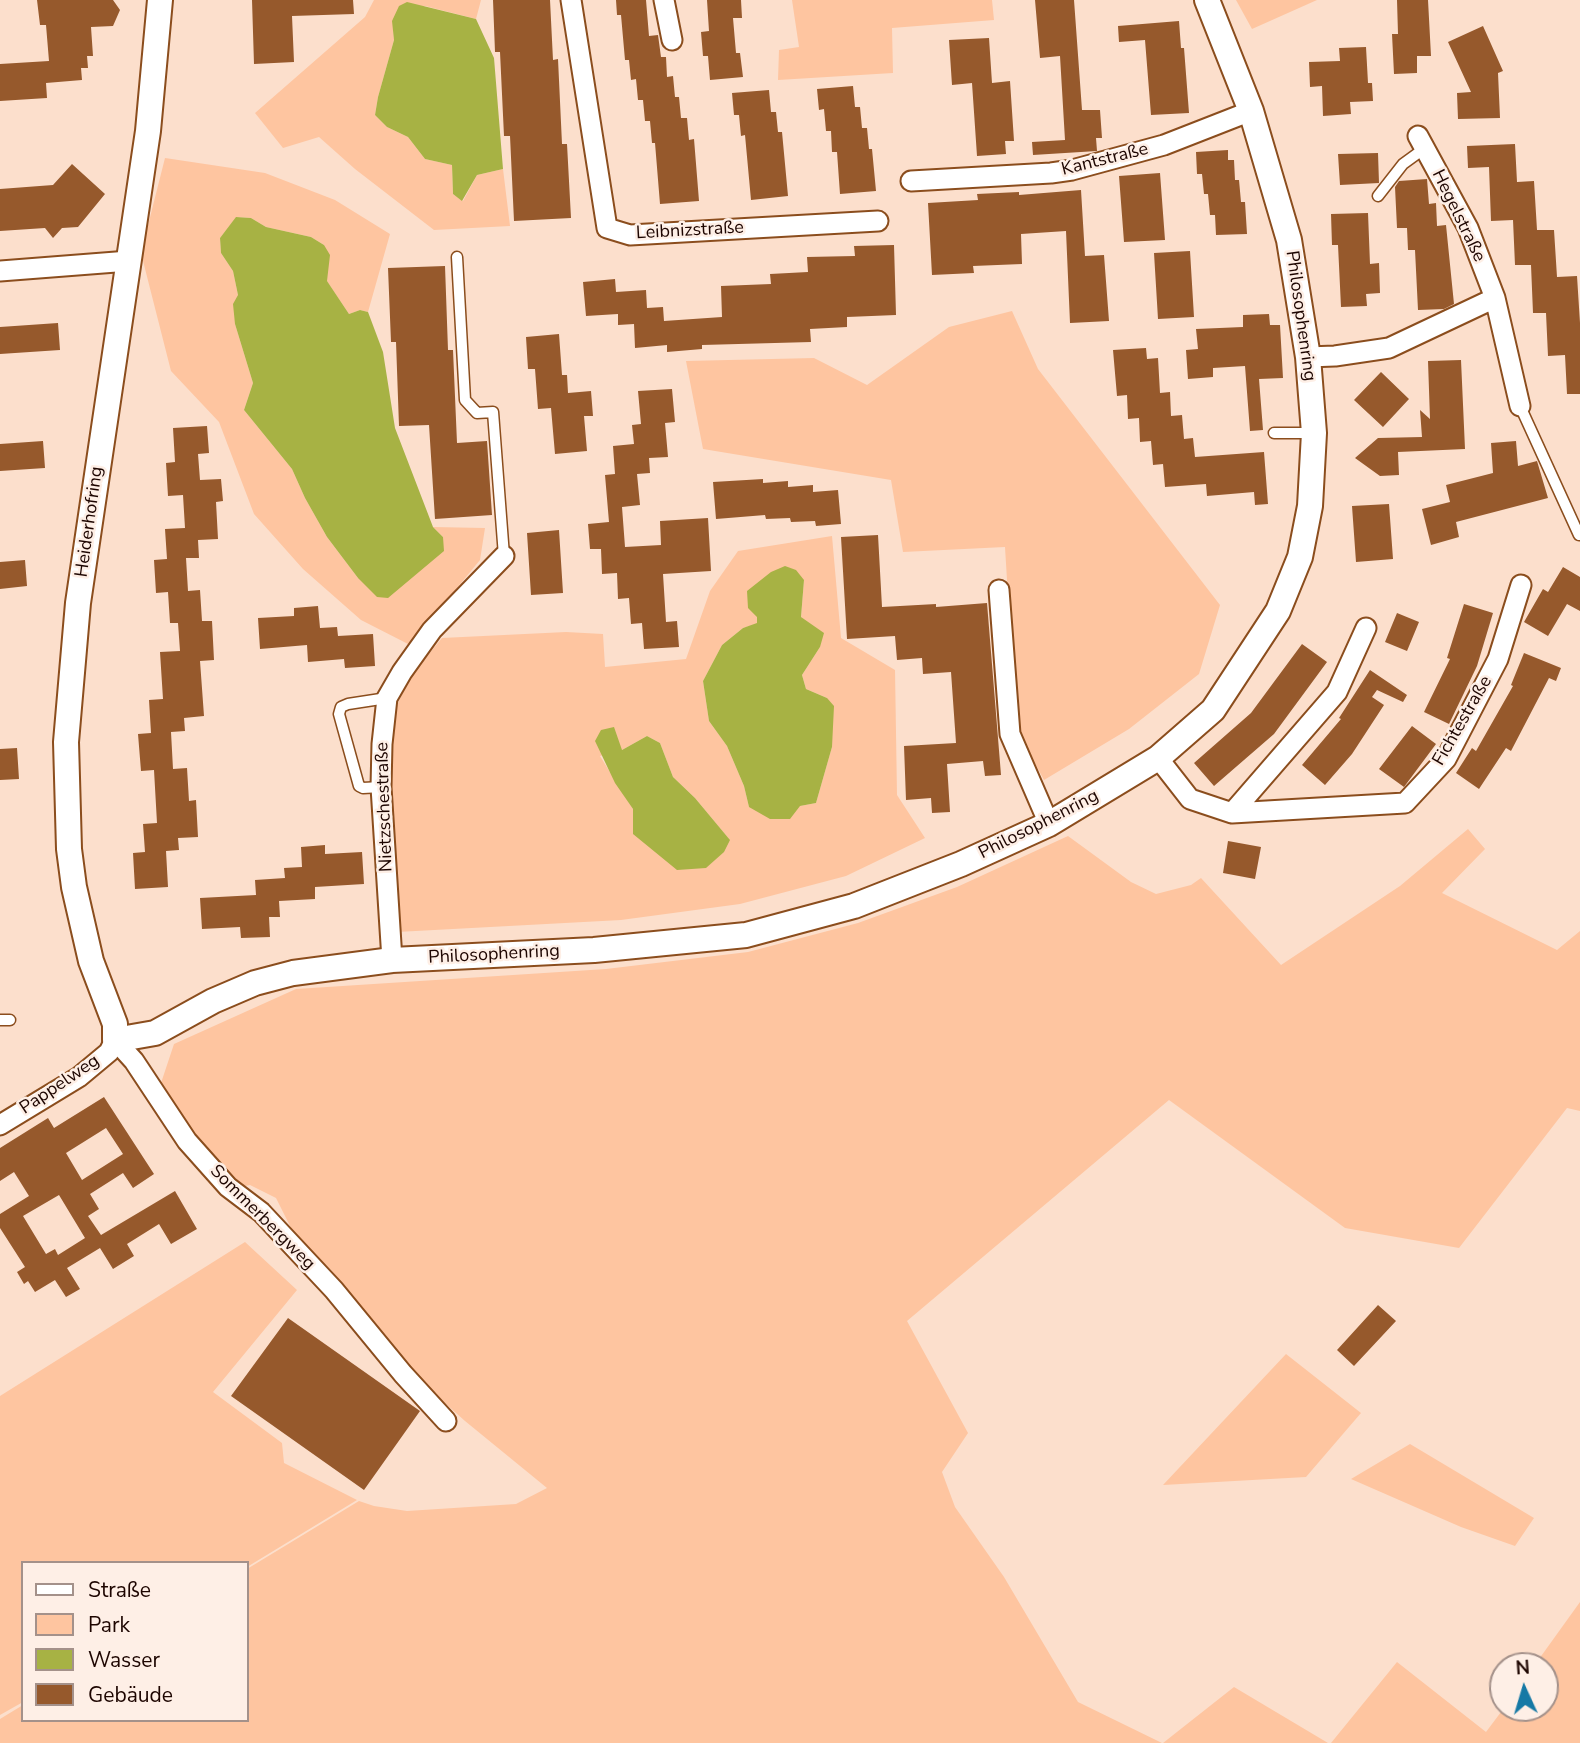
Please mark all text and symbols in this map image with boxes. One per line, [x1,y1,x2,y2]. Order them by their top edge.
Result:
street label: Kantstraße [1059,139,1151,181]
street label: Hegelstraße [1426,166,1490,266]
street label: Leibnizstraße [636,217,744,245]
street label: Philosophenring [1280,249,1320,383]
street label: Heiderhofring [72,465,108,579]
street label: Fichtestraße [1429,672,1497,770]
street label: Nietzschestraße [372,742,398,872]
street label: Philosophenring [975,786,1103,864]
street label: Philosophenring [428,941,560,969]
street label: Pappelweg [16,1051,104,1119]
street label: Sommerbergweg [205,1161,319,1275]
legend [21,1561,248,1722]
text: Straße [88,1576,151,1604]
text: Park [88,1611,130,1639]
text: Wasser [88,1646,160,1674]
north arrow [1489,1652,1559,1722]
text: N [1515,1655,1531,1682]
text: Gebäude [88,1681,173,1709]

